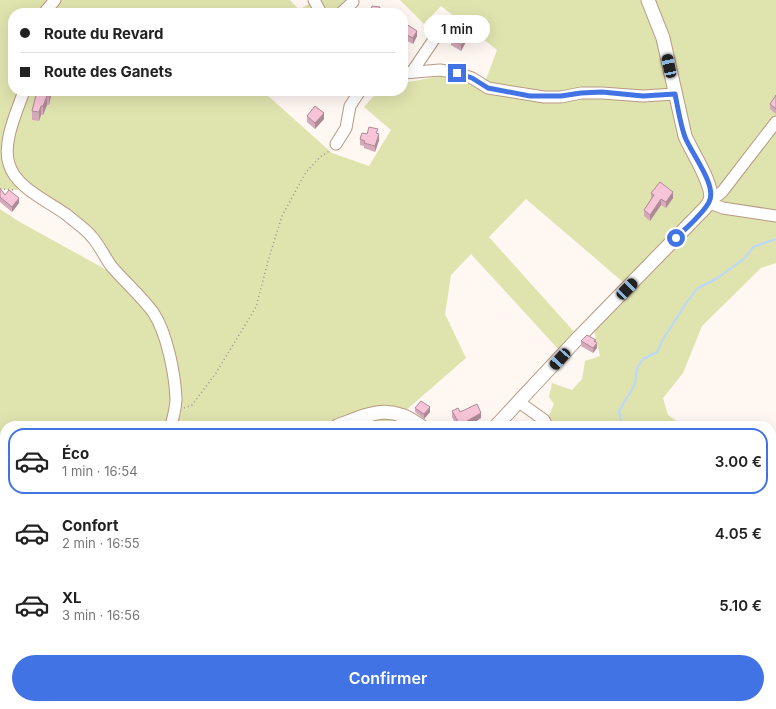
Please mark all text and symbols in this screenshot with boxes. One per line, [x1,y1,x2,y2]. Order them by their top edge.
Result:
callout: 1 min [424,15,490,43]
text: 1 min [441,21,473,37]
text: Route du Revard [44,24,163,43]
car [661,53,677,79]
text: Route des Ganets [44,62,172,81]
route end [448,64,466,82]
route start [667,229,685,247]
car [614,276,640,302]
car [548,346,572,372]
icon: car [14,443,50,479]
text: Éco [62,444,89,463]
text: 3.00 € [715,452,762,471]
text: 1 min · 16:54 [62,463,138,479]
icon: car [14,515,50,551]
text: Confort [62,516,118,535]
text: 4.05 € [715,524,762,543]
text: 2 min · 16:55 [62,535,140,551]
icon: car [14,587,50,623]
text: XL [62,588,82,607]
text: 5.10 € [719,596,762,615]
text: 3 min · 16:56 [62,607,140,623]
button: Confirmer [12,655,764,701]

